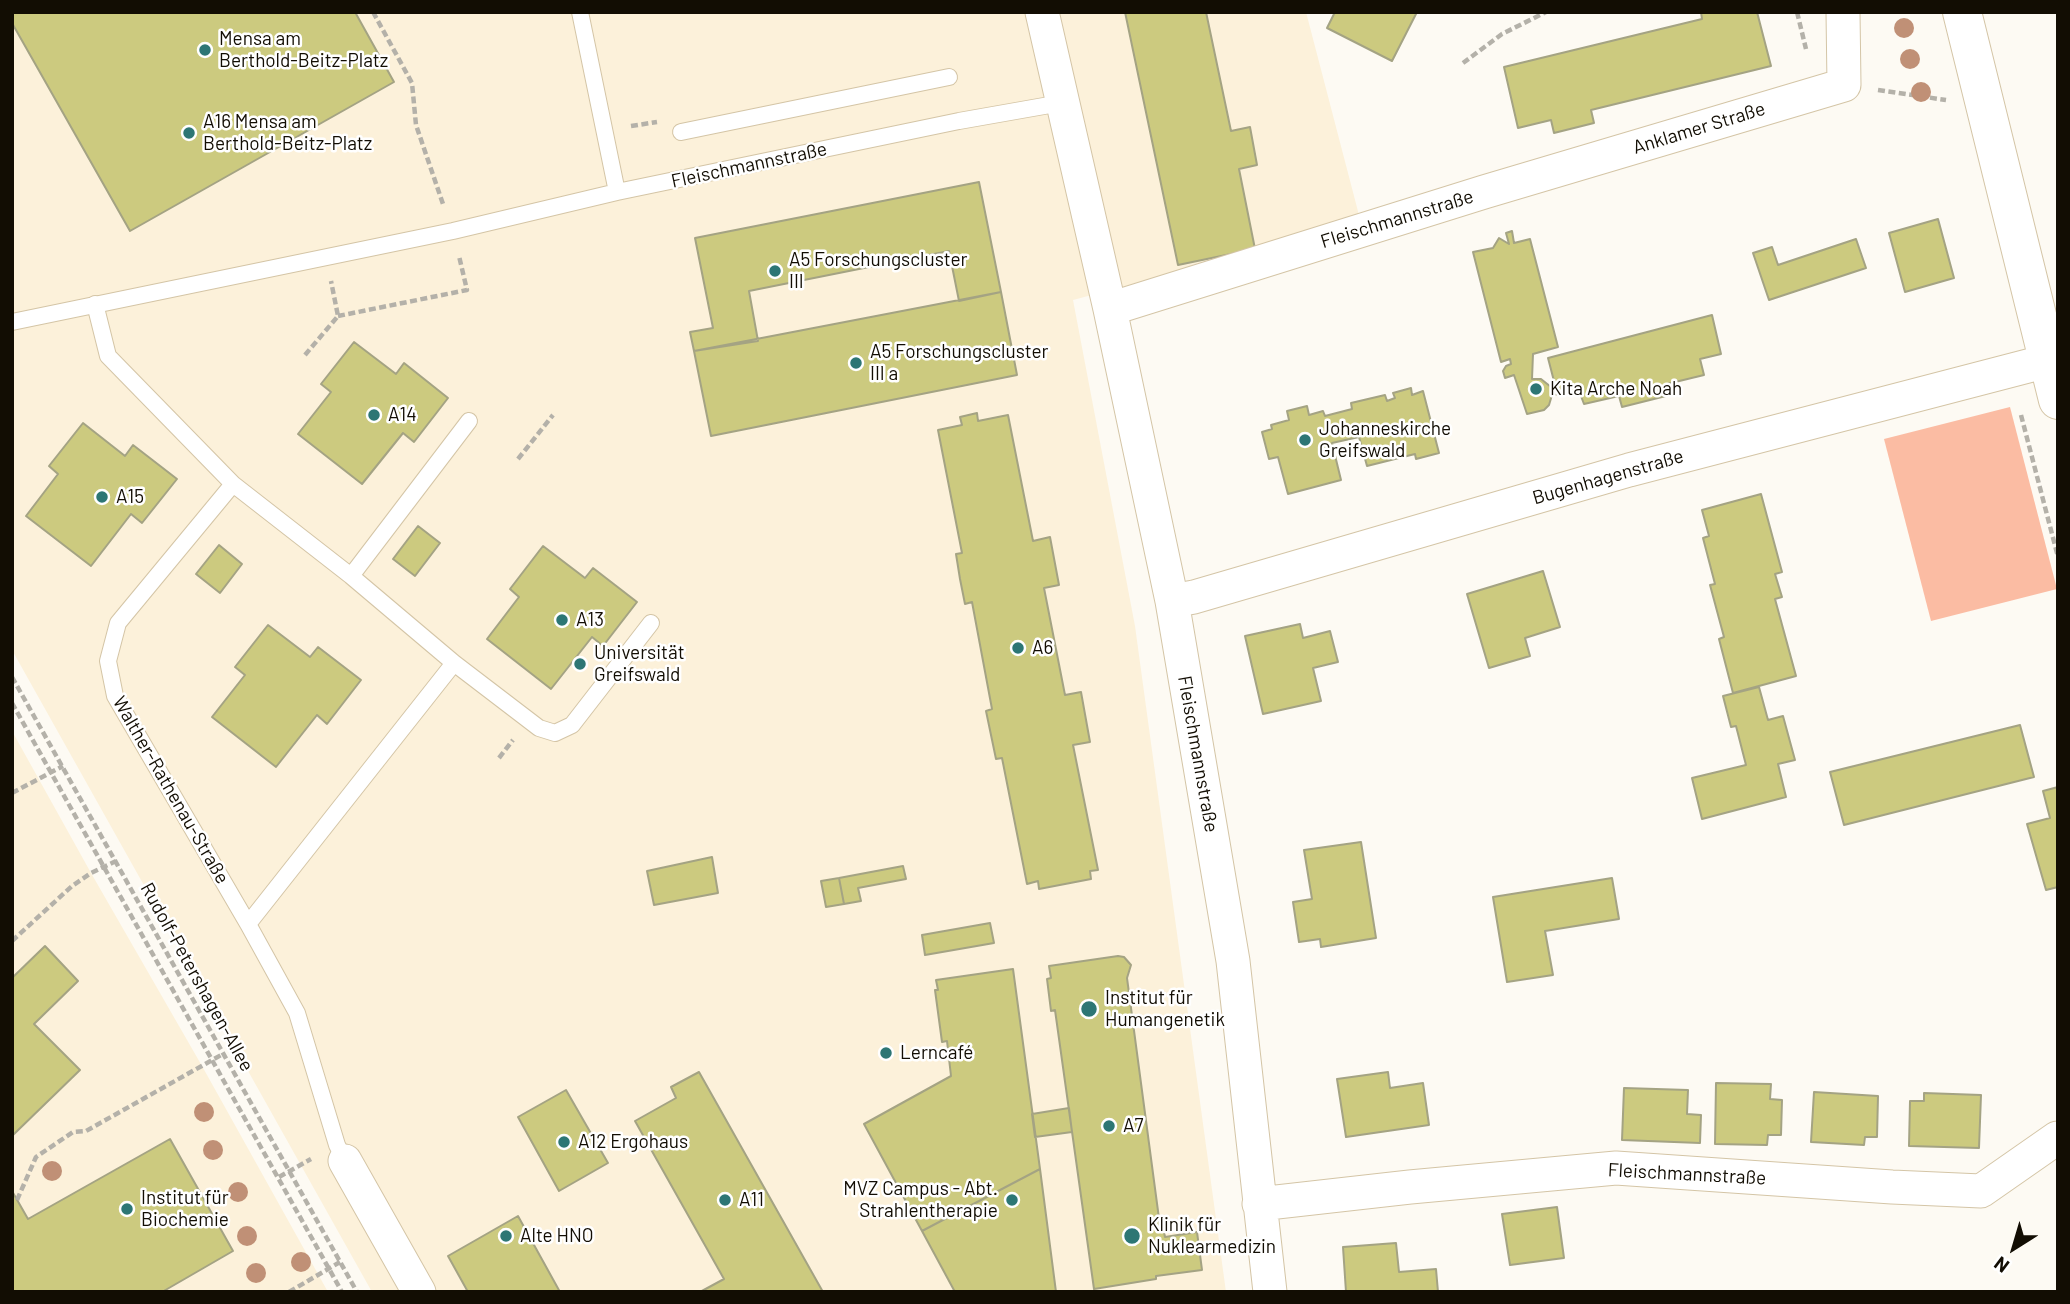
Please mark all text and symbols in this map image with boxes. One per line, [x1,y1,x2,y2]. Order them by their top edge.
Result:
place label: Mensa am Berthold-Beitz-Platz [219,28,388,72]
marker: Mensa am Berthold-Beitz-Platz [197,42,213,58]
street label: Anklamer Straße [1630,97,1768,159]
place label: A16 Mensa am Berthold-Beitz-Platz [203,111,372,155]
marker: A16 Mensa am Berthold-Beitz-Platz [181,125,197,141]
street label: Fleischmannstraße [669,137,829,193]
street label: Fleischmannstraße [1318,185,1476,253]
place label: A5 Forschungscluster III [789,249,967,293]
marker: A5 Forschungscluster III [767,263,783,279]
place label: A5 Forschungscluster III a [870,341,1048,385]
marker: A5 Forschungscluster III a [848,355,864,371]
place label: Kita Arche Noah [1550,378,1682,400]
marker: Kita Arche Noah [1528,381,1544,397]
place label: A14 [388,404,417,426]
marker: A14 [366,407,382,423]
place label: Johanneskirche Greifswald [1319,418,1451,462]
marker: Johanneskirche Greifswald [1297,432,1313,448]
street label: Bugenhagenstraße [1530,445,1686,509]
place label: A15 [116,486,144,508]
marker: A15 [94,489,110,505]
place label: A13 [576,609,604,631]
marker: A13 [554,612,570,628]
place label: A6 [1032,637,1053,659]
marker: A6 [1010,640,1026,656]
place label: Universität Greifswald [594,642,685,686]
marker: Universität Greifswald [572,656,588,672]
street label: Fleischmannstraße [1173,674,1223,834]
street label: Walther-Rathenau-Straße [108,692,234,888]
street label: Rudolf-Petershagen-Allee [136,879,258,1075]
place label: Institut für Humangenetik [1105,987,1225,1031]
marker: Institut für Humangenetik [1079,999,1099,1019]
place label: Lerncafé [900,1042,973,1064]
marker: Lerncafé [878,1045,894,1061]
place label: A7 [1123,1115,1144,1137]
marker: A7 [1101,1118,1117,1134]
place label: A12 Ergohaus [578,1131,688,1153]
marker: A12 Ergohaus [556,1134,572,1150]
street label: Fleischmannstraße [1607,1158,1767,1190]
place label: MVZ Campus - Abt. Strahlentherapie [843,1178,998,1222]
place label: Institut für Biochemie [141,1187,229,1231]
place label: A11 [739,1189,764,1211]
marker: A11 [717,1192,733,1208]
marker: MVZ Campus - Abt. Strahlentherapie [1004,1192,1020,1208]
marker: Institut für Biochemie [119,1201,135,1217]
north arrow [1979,1213,2049,1283]
place label: Klinik für Nuklearmedizin [1148,1214,1276,1258]
place label: Alte HNO [520,1225,594,1247]
marker: Klinik für Nuklearmedizin [1122,1226,1142,1246]
marker: Alte HNO [498,1228,514,1244]
text: N [1989,1252,2013,1278]

